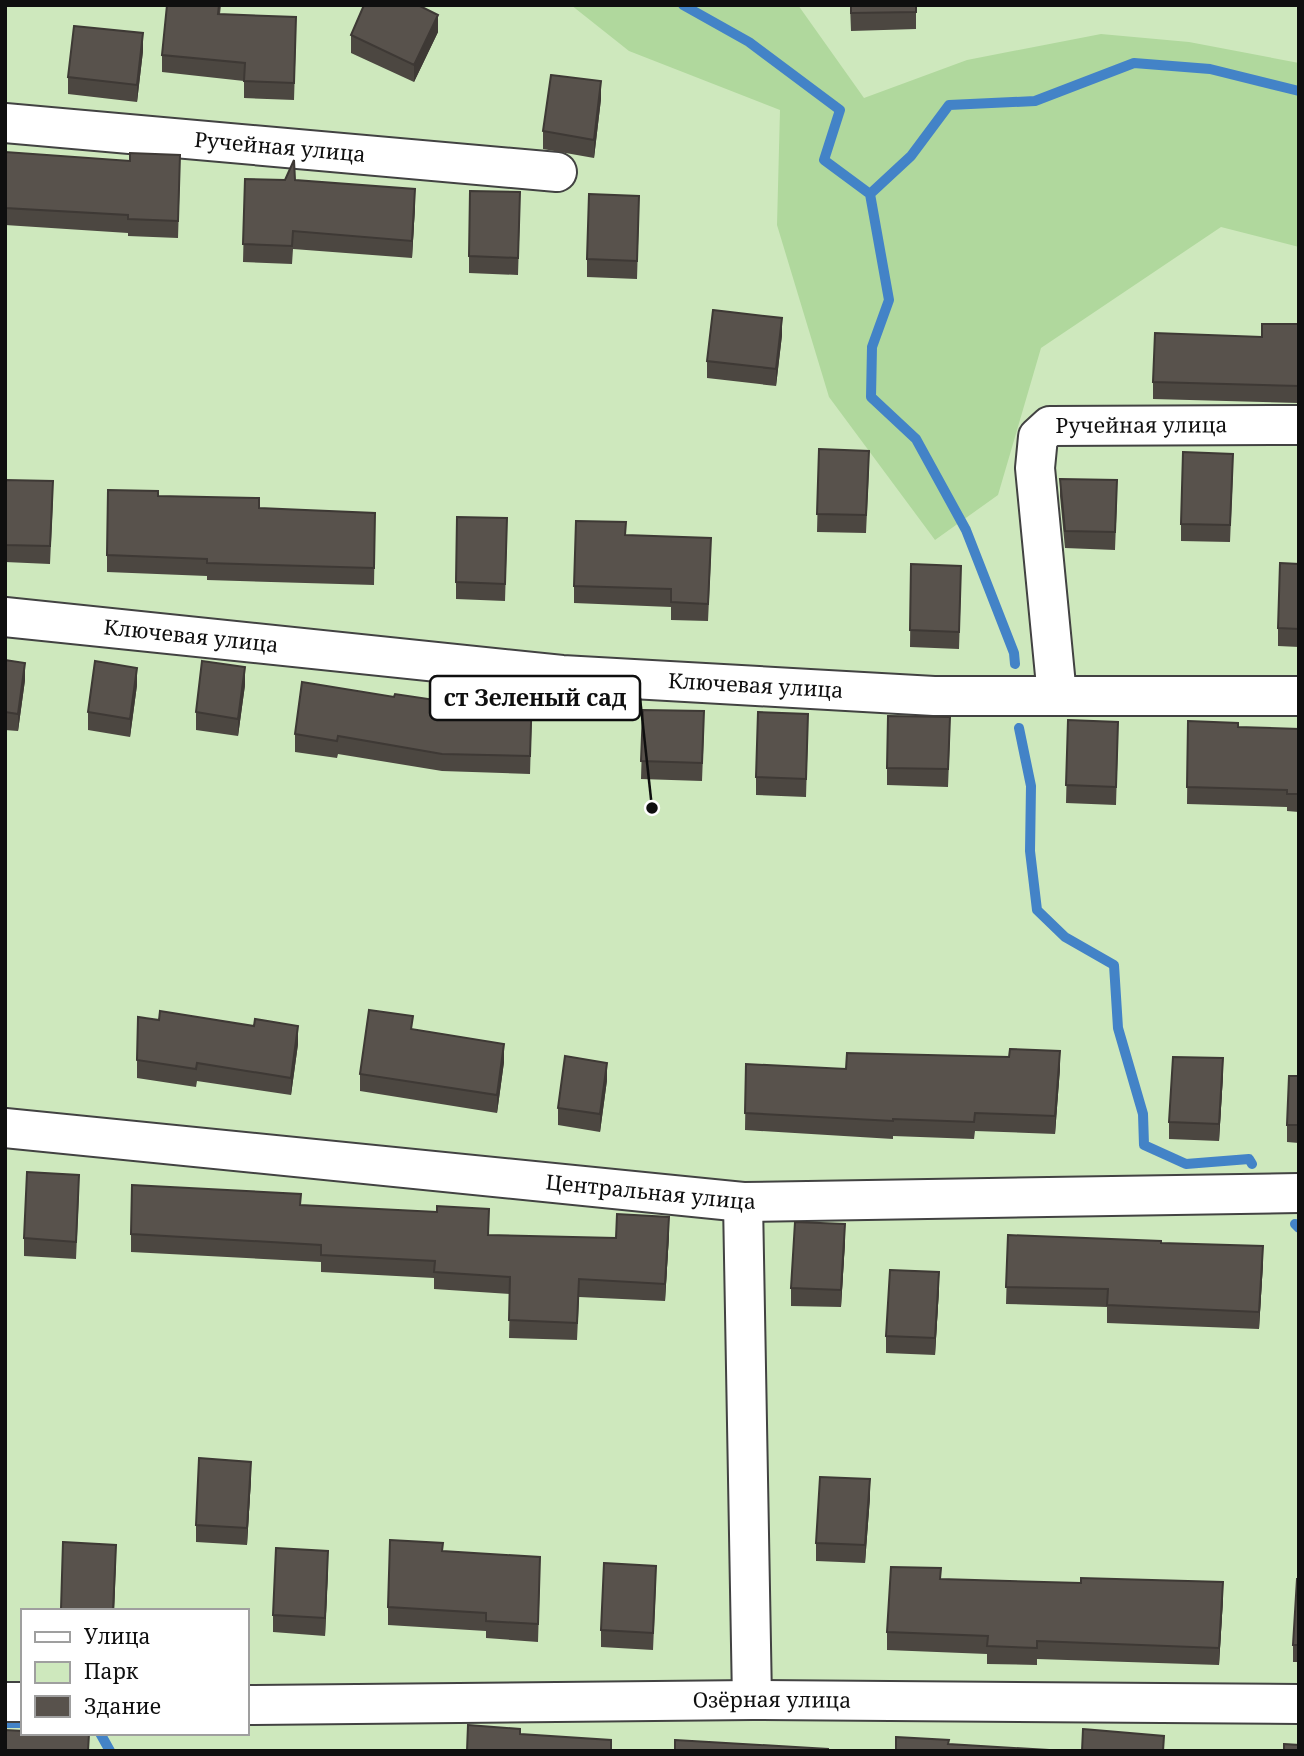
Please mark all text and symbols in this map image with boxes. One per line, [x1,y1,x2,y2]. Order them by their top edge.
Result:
street label: Ручейная улица [193,125,367,168]
street label: Ручейная улица [1055,410,1228,439]
street label: Ключевая улица [102,612,280,658]
street label: Ключевая улица [667,666,844,704]
callout: ст Зеленый сад [430,676,640,720]
text: ст Зеленый сад [444,681,626,713]
street label: Центральная улица [545,1167,756,1215]
legend [21,1609,248,1735]
text: Улица [84,1622,151,1650]
text: Парк [84,1657,139,1685]
street label: Озёрная улица [693,1685,851,1714]
text: Здание [84,1692,161,1720]

